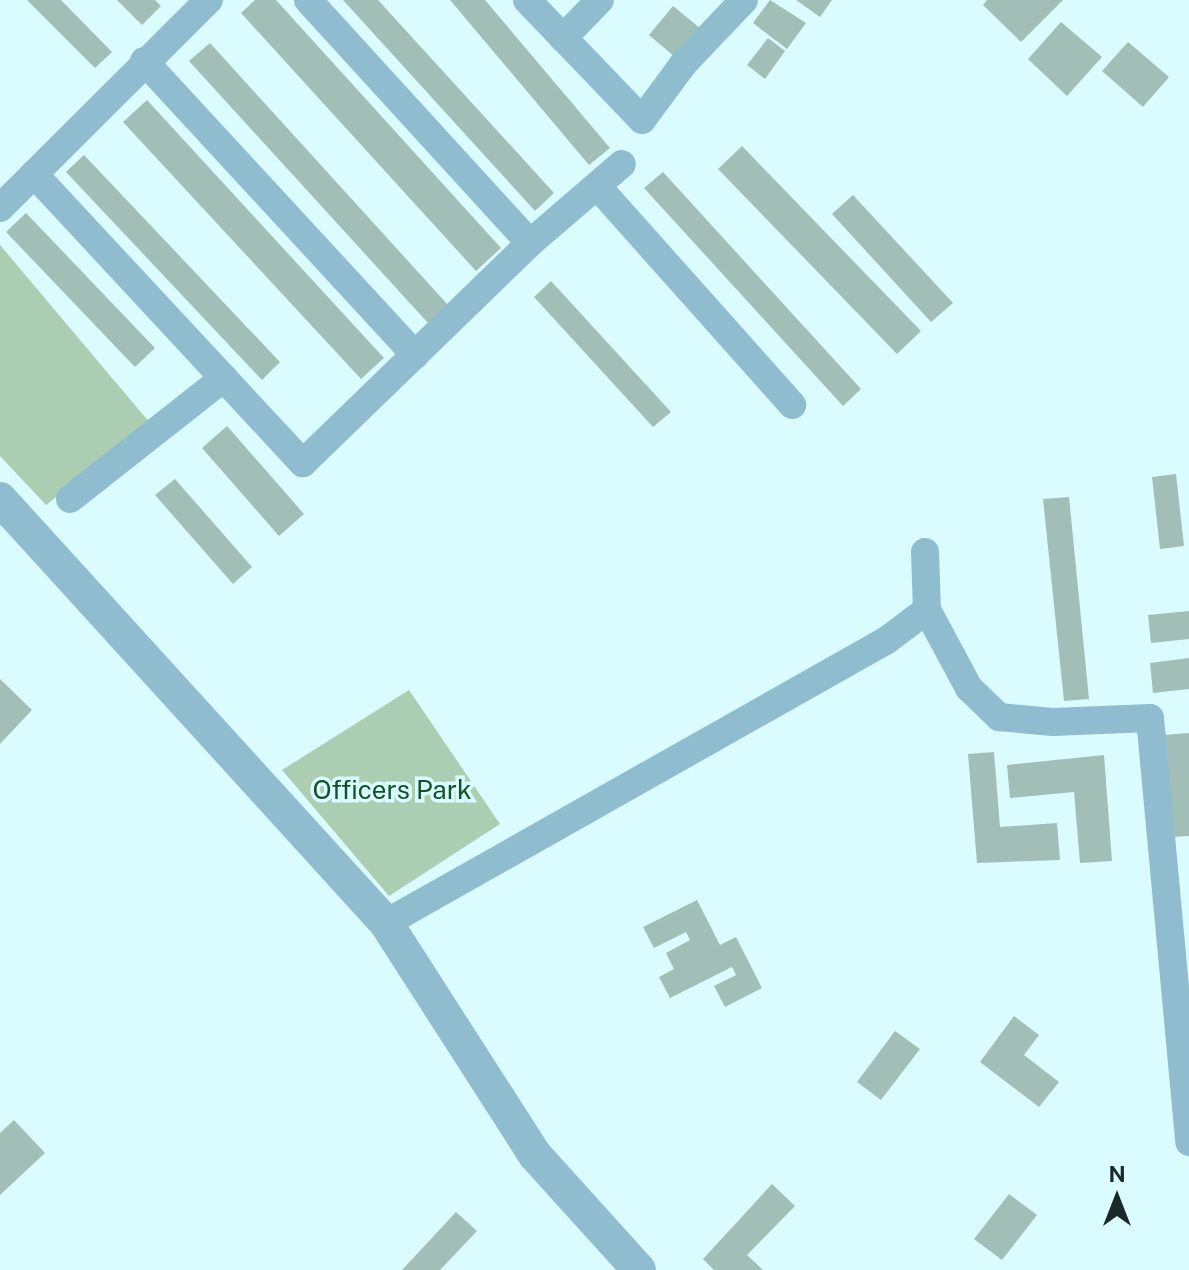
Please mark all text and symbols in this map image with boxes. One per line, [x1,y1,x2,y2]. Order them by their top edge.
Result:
park label: Officers Park [312,774,472,806]
north arrow [1077,1158,1157,1238]
text: N [1108,1161,1126,1187]

